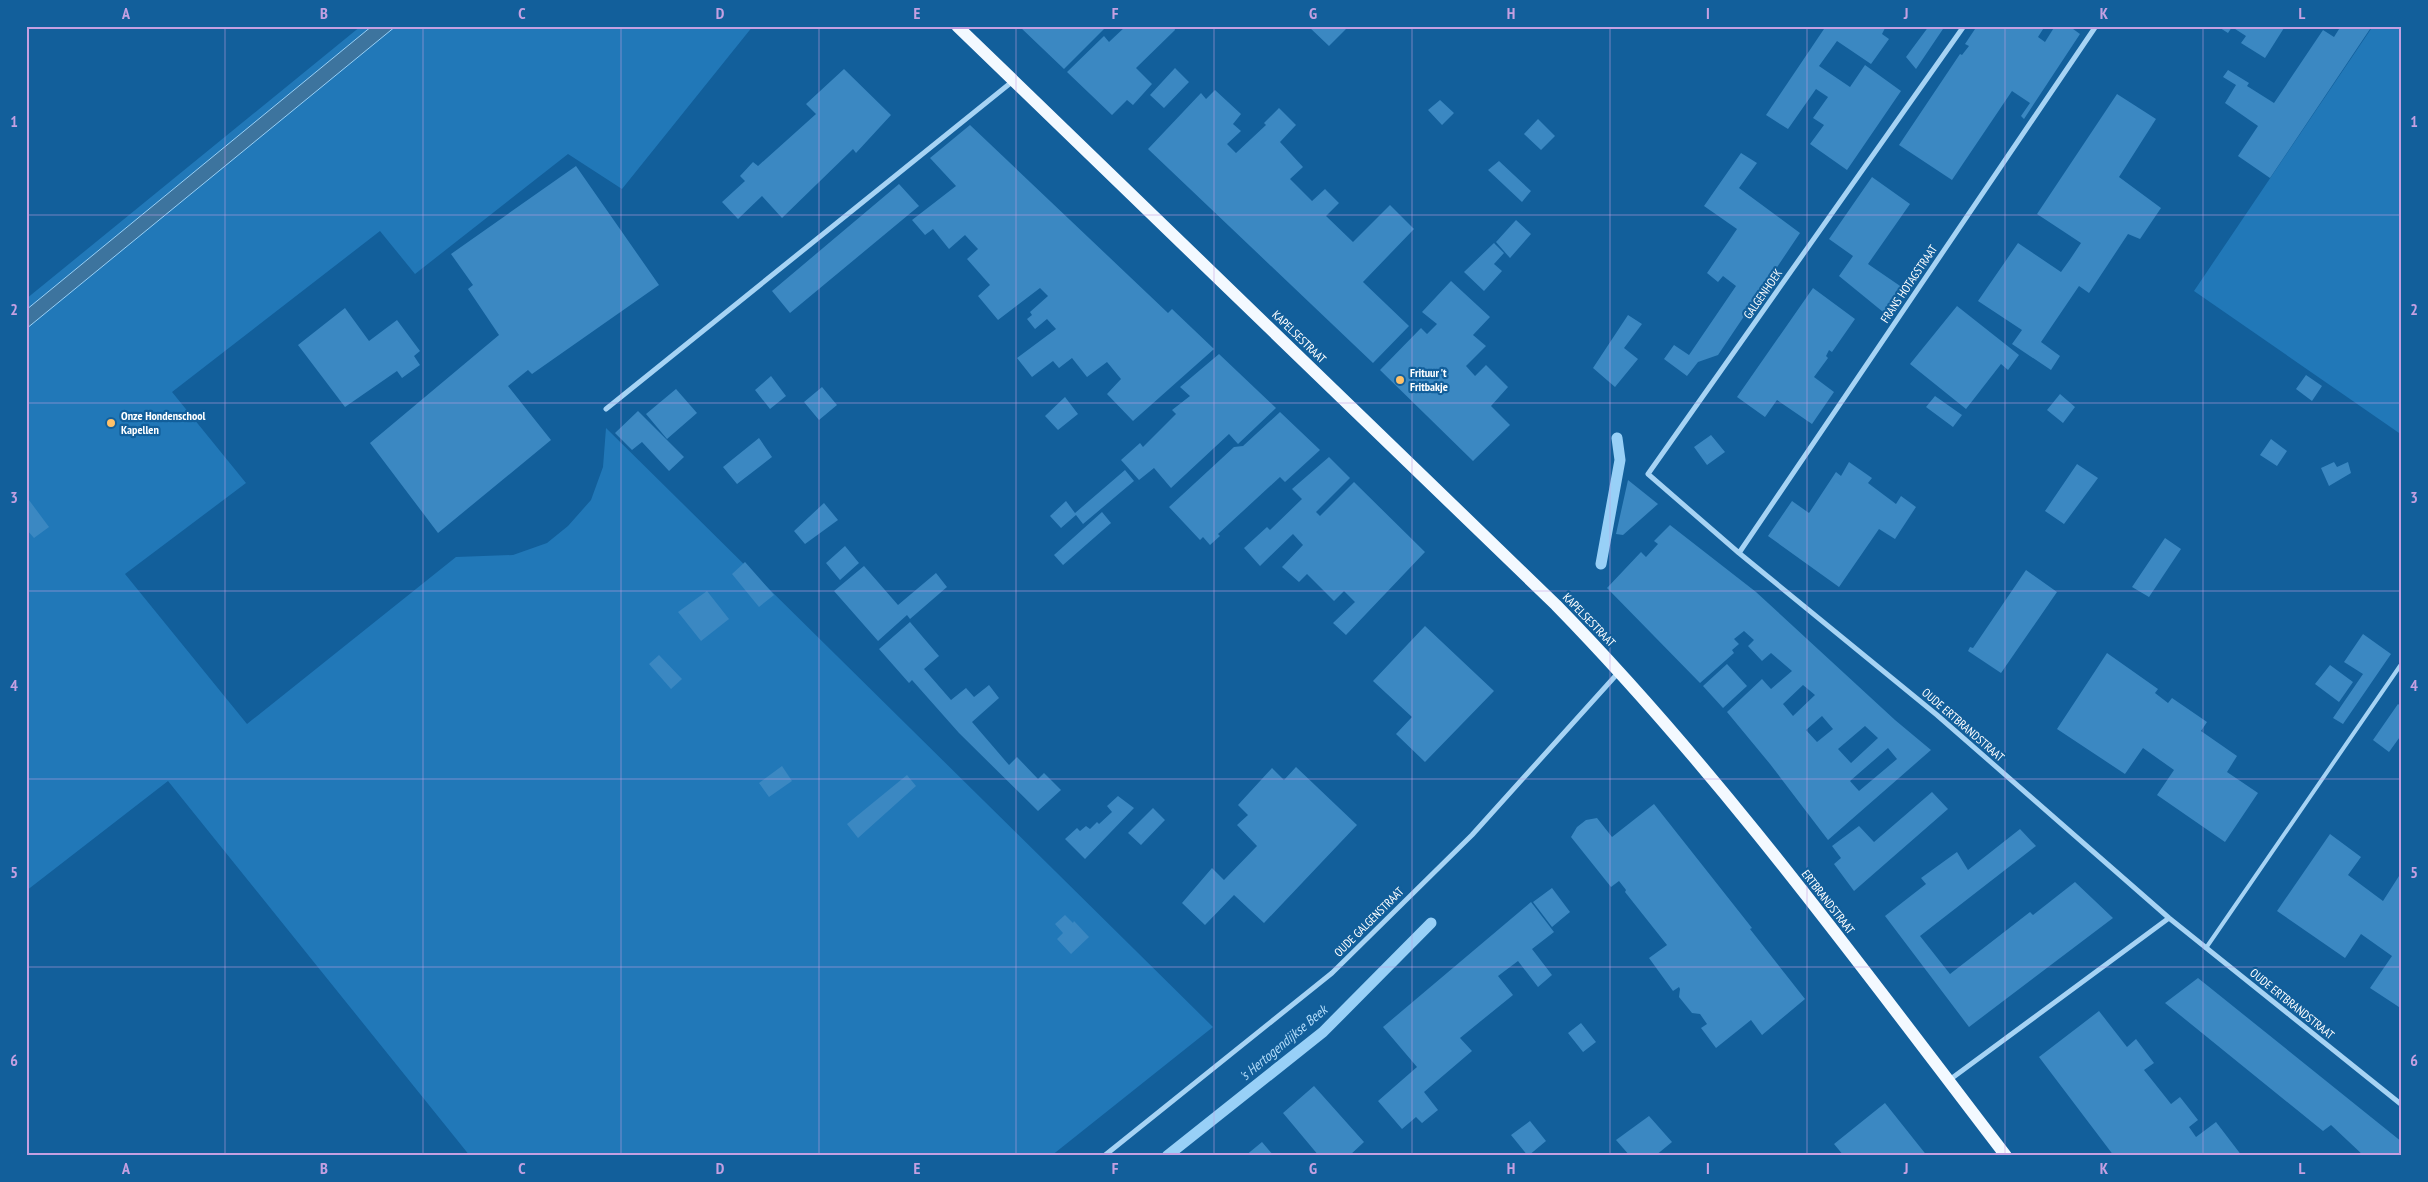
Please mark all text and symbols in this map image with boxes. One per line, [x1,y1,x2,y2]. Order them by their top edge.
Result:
text: A [121,3,131,23]
text: B [320,3,328,23]
text: C [518,3,526,23]
text: D [716,3,725,23]
text: E [914,3,921,23]
text: F [1112,3,1119,23]
text: G [1309,3,1317,23]
text: H [1507,3,1515,23]
text: I [1706,3,1710,23]
text: J [1903,3,1908,23]
text: K [2100,3,2109,23]
text: L [2299,3,2306,23]
text: 1 [10,111,18,131]
text: 1 [2410,111,2418,131]
street label: FRANS HOTAGSTRAAT [1877,241,1941,326]
street label: GALGENHOEK [1740,266,1785,322]
text: 2 [10,299,18,319]
text: 2 [2410,299,2418,319]
street label: KAPELSESTRAAT [1269,307,1330,367]
place label: Frituur 't Fritbakje [1410,365,1448,394]
marker: Frituur 't Fritbakje [1394,374,1406,386]
place label: Onze Hondenschool Kapellen [121,408,206,437]
marker: Onze Hondenschool Kapellen [105,417,117,429]
text: 3 [10,487,18,507]
text: 3 [2410,487,2418,507]
street label: KAPELSESTRAAT [1560,590,1619,650]
text: 4 [10,675,18,695]
text: 4 [2410,675,2418,695]
street label: OUDE ERTBRANDSTRAAT [1919,685,2008,765]
text: 5 [10,862,18,882]
text: 5 [2410,862,2418,882]
street label: ERTBRANDSTRAAT [1799,867,1858,937]
street label: OUDE GALGENSTRAAT [1331,883,1407,960]
street label: OUDE ERTBRANDSTRAAT [2247,965,2338,1043]
water label: 's Hertogendijkse Beek [1235,1000,1332,1085]
text: 6 [10,1050,18,1070]
text: 6 [2410,1050,2418,1070]
text: A [121,1158,131,1178]
text: B [320,1158,328,1178]
text: C [518,1158,526,1178]
text: D [716,1158,725,1178]
text: E [914,1158,921,1178]
text: F [1112,1158,1119,1178]
text: G [1309,1158,1317,1178]
text: H [1507,1158,1515,1178]
text: I [1706,1158,1710,1178]
text: J [1903,1158,1908,1178]
text: K [2100,1158,2109,1178]
text: L [2299,1158,2306,1178]

